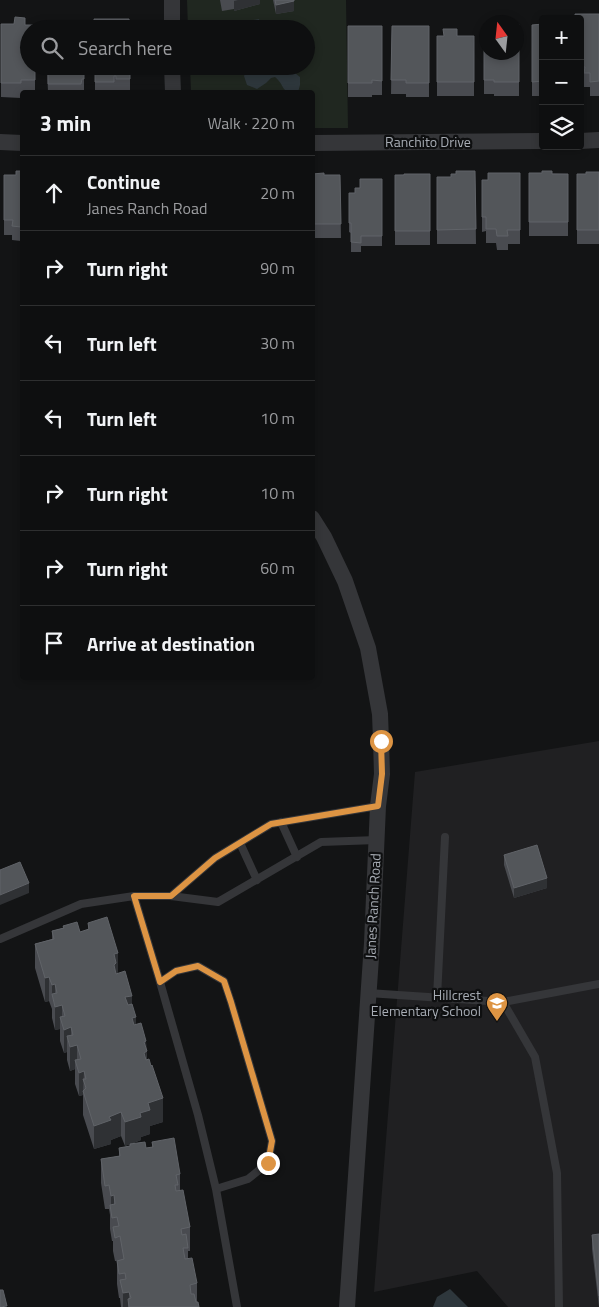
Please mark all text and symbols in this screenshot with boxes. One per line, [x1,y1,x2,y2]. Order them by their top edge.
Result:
north arrow [479,15,524,60]
map controls [539,15,584,150]
button: + [539,15,584,60]
search box [20,20,315,75]
text: Search here [78,33,172,62]
icon: search [38,34,66,62]
button: − [539,60,584,105]
button: layers [539,105,584,150]
text: 3 min [40,107,91,139]
text: Walk · 220 m [207,111,295,135]
street label: Ranchito Drive [385,131,471,152]
text: Continue [87,167,160,196]
icon: ahead [40,179,68,207]
text: 20 m [260,181,295,205]
text: Janes Ranch Road [87,196,207,220]
icon: right [40,254,68,282]
text: Turn right [87,254,168,283]
text: 90 m [260,256,295,280]
icon: left [40,329,68,357]
text: Turn left [87,329,157,358]
text: 30 m [260,331,295,355]
icon: left [40,404,68,432]
text: Turn left [87,404,157,433]
text: 10 m [260,406,295,430]
icon: right [40,479,68,507]
text: Turn right [87,479,168,508]
text: 10 m [260,481,295,505]
icon: right [40,554,68,582]
text: Turn right [87,554,168,583]
text: 60 m [260,556,295,580]
icon: arrive [40,629,68,657]
text: Arrive at destination [87,629,255,658]
route start [370,730,393,753]
street label: Janes Ranch Road [359,853,386,959]
place label: Hillcrest Elementary School [371,984,481,1021]
school or university icon: Hillcrest Elementary School [485,991,509,1022]
route end [257,1152,280,1175]

